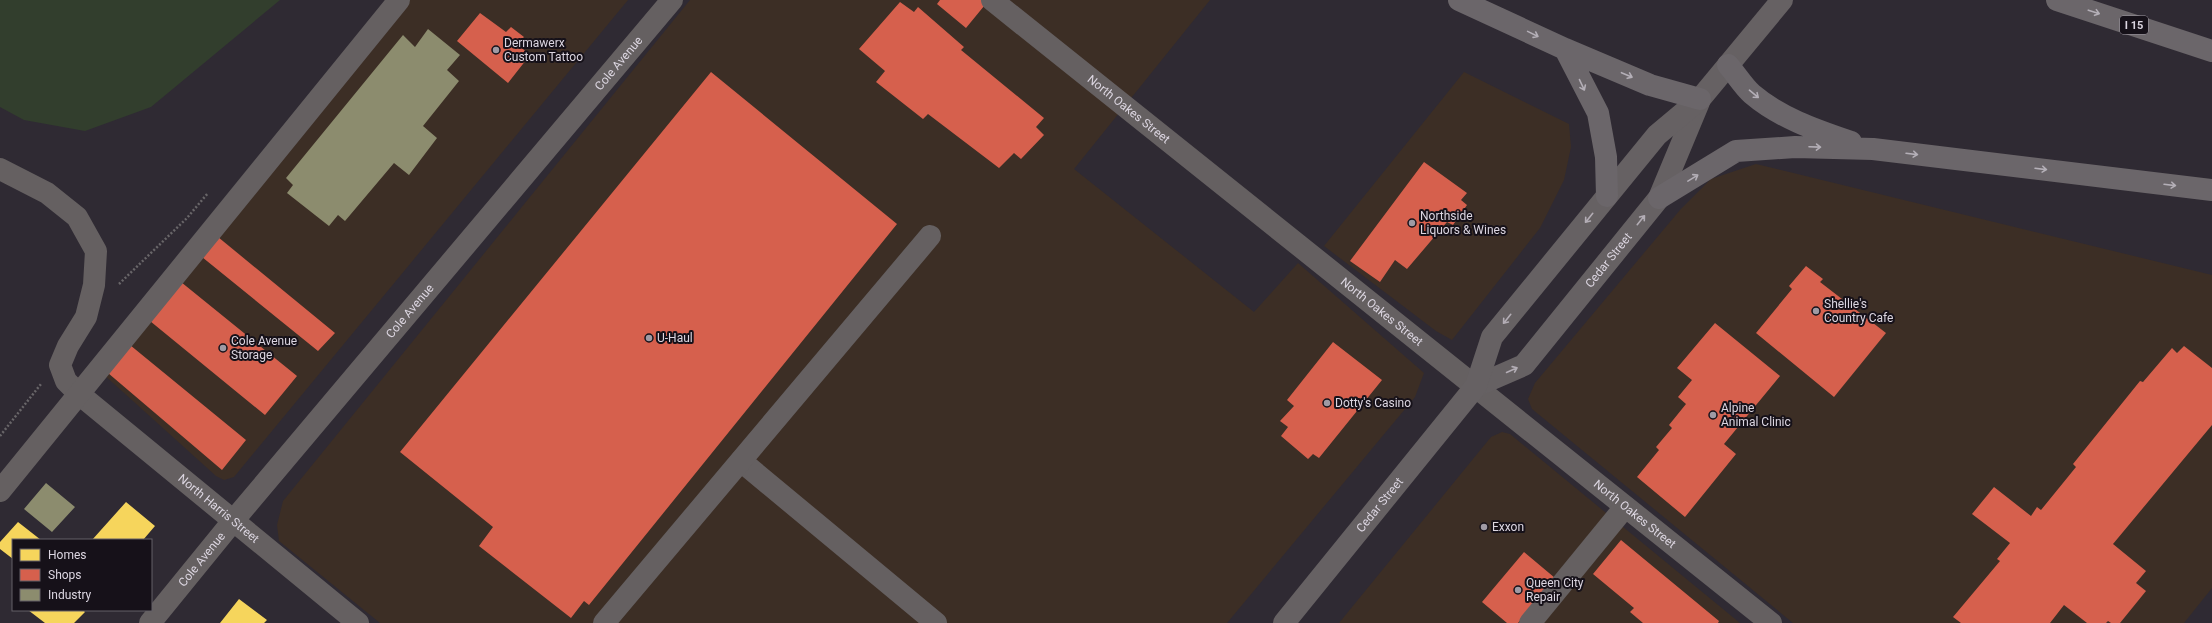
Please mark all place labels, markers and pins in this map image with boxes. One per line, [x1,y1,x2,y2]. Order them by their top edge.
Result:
place label: Dermawerx Custom Tattoo [504,36,583,64]
marker: Dermawerx Custom Tattoo [491,45,501,55]
place label: Northside Liquors & Wines [1420,209,1506,237]
marker: Northside Liquors & Wines [1407,218,1417,228]
place label: Shellie's Country Cafe [1824,297,1893,325]
marker: Shellie's Country Cafe [1811,306,1821,316]
place label: U-Haul [657,331,693,345]
marker: U-Haul [644,333,654,343]
place label: Cole Avenue Storage [231,334,297,362]
marker: Cole Avenue Storage [218,343,228,353]
place label: Dotty's Casino [1335,396,1411,410]
marker: Dotty's Casino [1322,398,1332,408]
place label: Alpine Animal Clinic [1721,401,1791,429]
marker: Alpine Animal Clinic [1708,410,1718,420]
place label: Exxon [1492,520,1524,534]
marker: Exxon [1479,522,1489,532]
place label: Queen City Repair [1526,576,1584,604]
marker: Queen City Repair [1513,585,1523,595]

